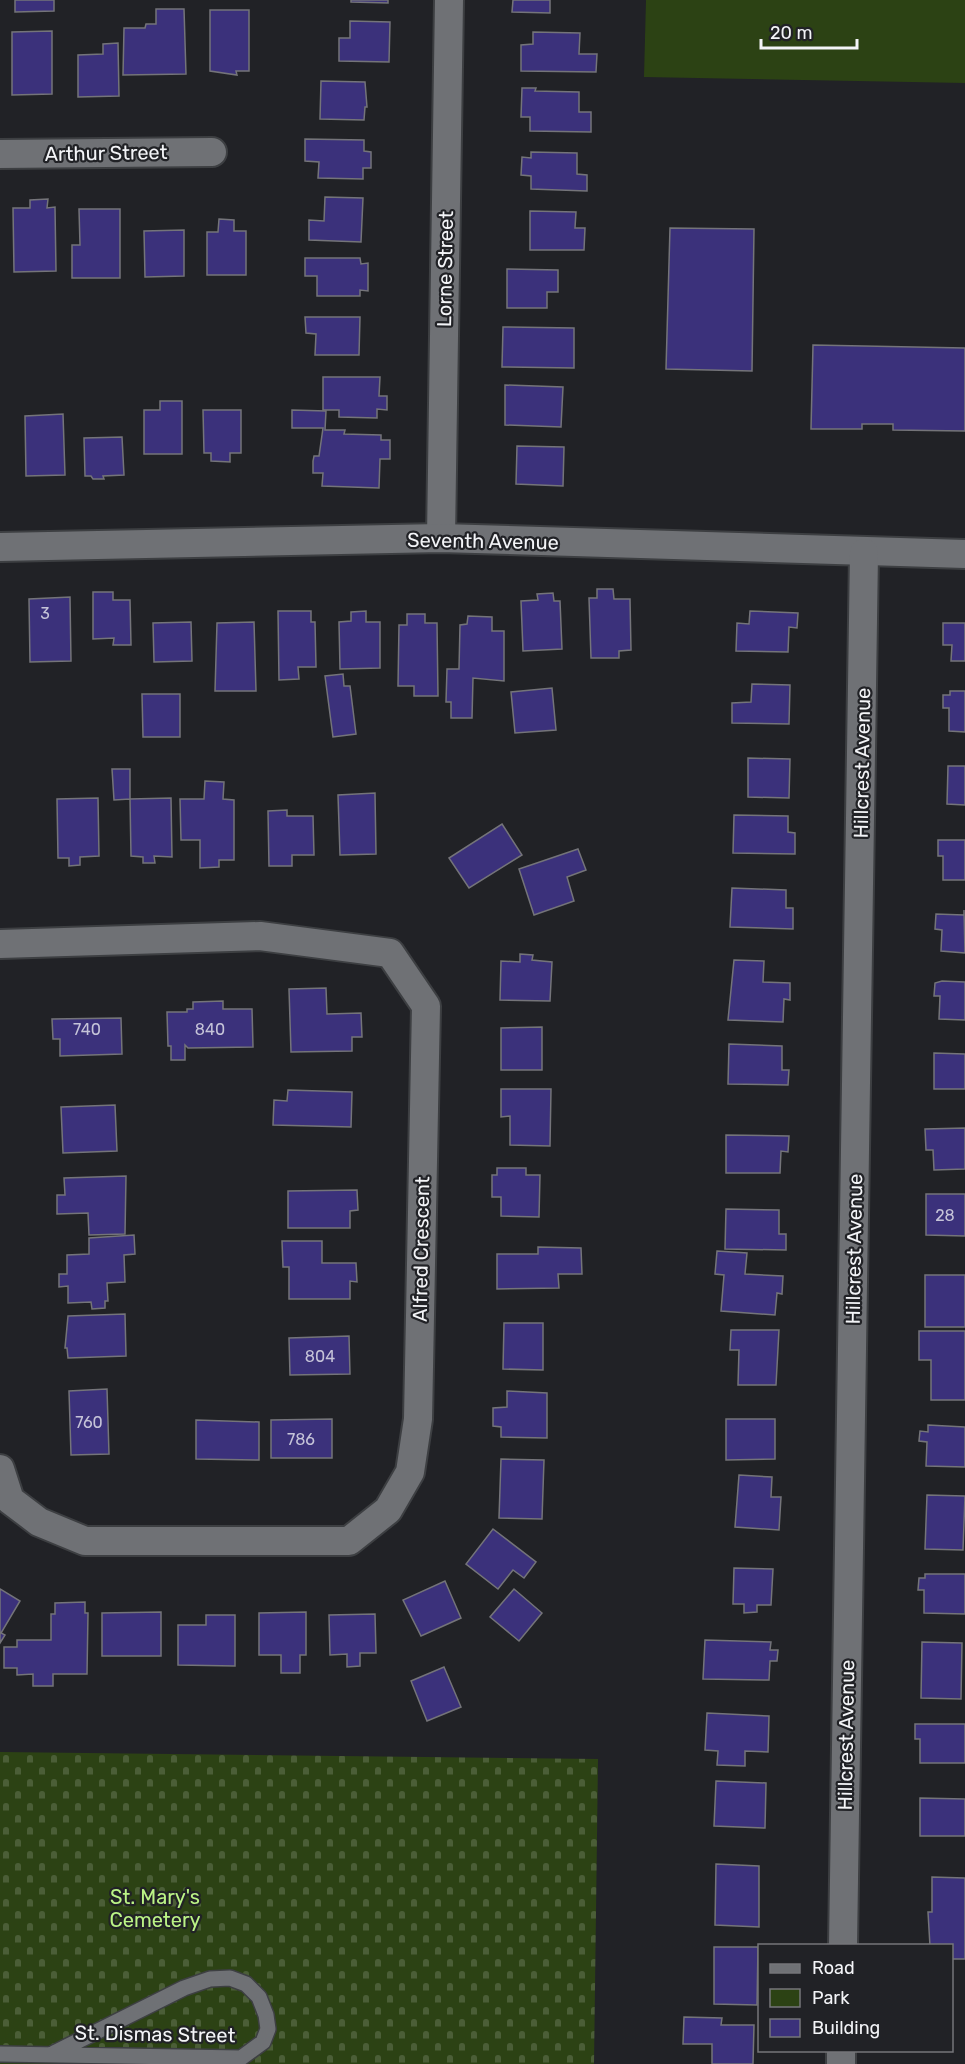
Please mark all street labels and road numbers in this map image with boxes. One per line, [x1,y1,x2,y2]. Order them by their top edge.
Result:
street label: Arthur Street [44,140,168,166]
street label: Lorne Street [432,211,458,327]
street label: Seventh Avenue [407,528,559,554]
street label: Hillcrest Avenue [849,687,875,839]
street label: Hillcrest Avenue [841,1173,867,1325]
street label: Alfred Crescent [408,1176,434,1322]
street label: Hillcrest Avenue [833,1659,859,1811]
street label: St. Dismas Street [74,2021,236,2047]

